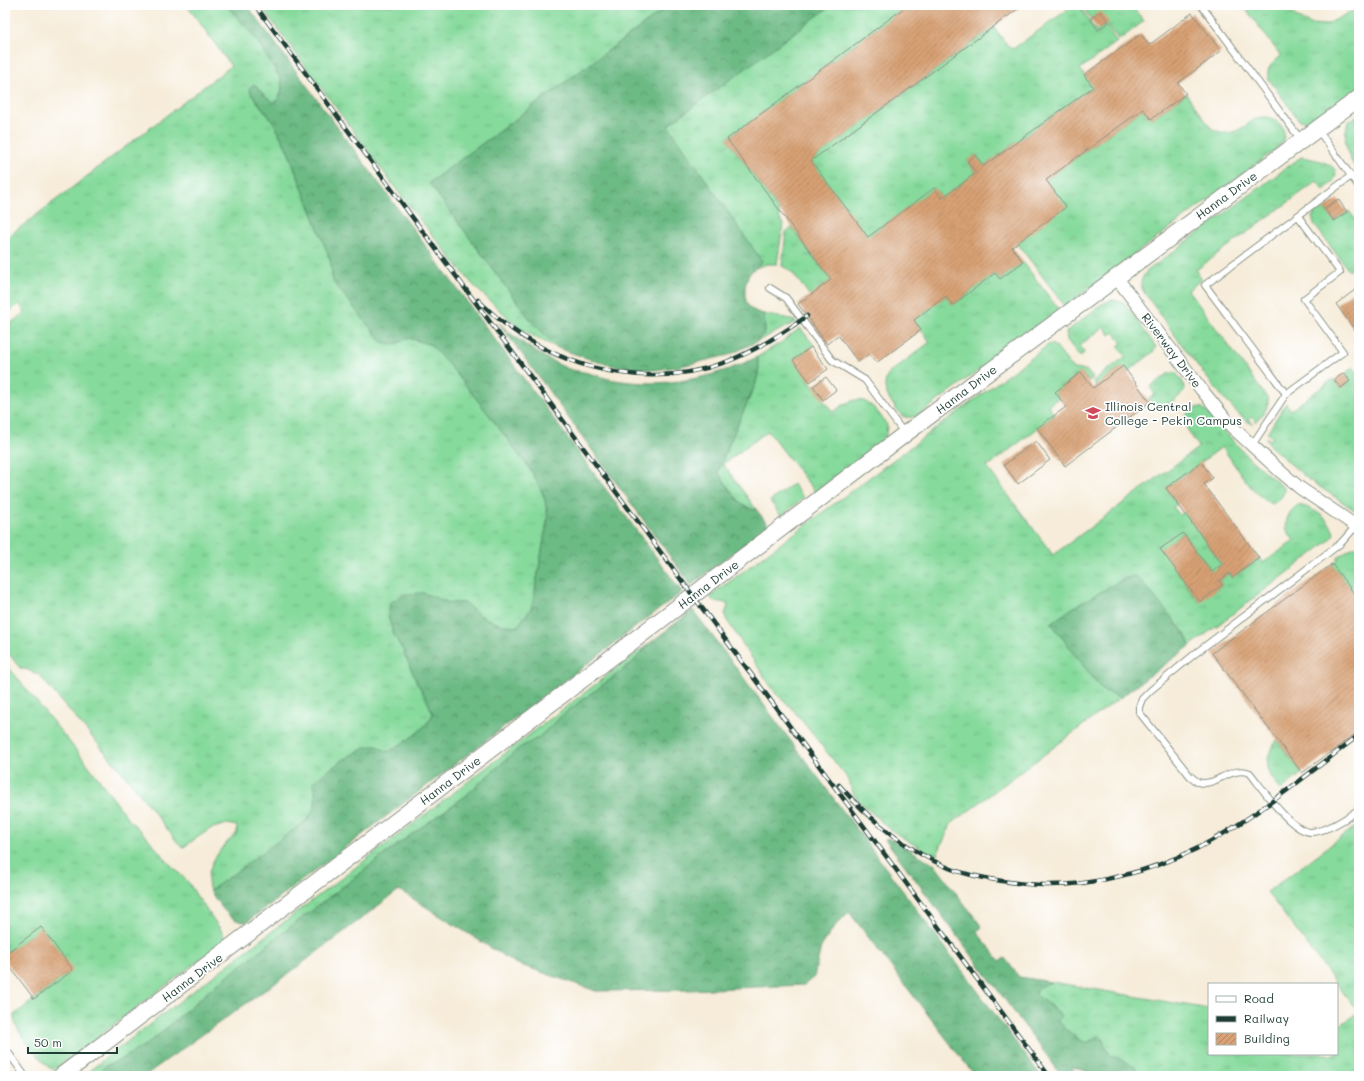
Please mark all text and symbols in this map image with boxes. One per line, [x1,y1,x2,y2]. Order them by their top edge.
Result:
street label: Hanna Drive [1192,167,1260,223]
street label: Riverway Drive [1139,309,1205,391]
street label: Hanna Drive [932,361,1000,417]
place label: Illinois Central College - Pekin Campus [1105,398,1242,428]
school or university icon: Illinois Central College - Pekin Campus [1084,404,1102,422]
street label: Hanna Drive [674,556,742,612]
street label: Hanna Drive [416,752,484,808]
street label: Hanna Drive [158,949,226,1005]
legend [1208,983,1338,1055]
text: Road [1244,990,1274,1006]
text: Railway [1244,1010,1289,1026]
scale bar [28,1029,117,1055]
text: Building [1244,1030,1290,1046]
text: 50 m [34,1034,62,1050]

